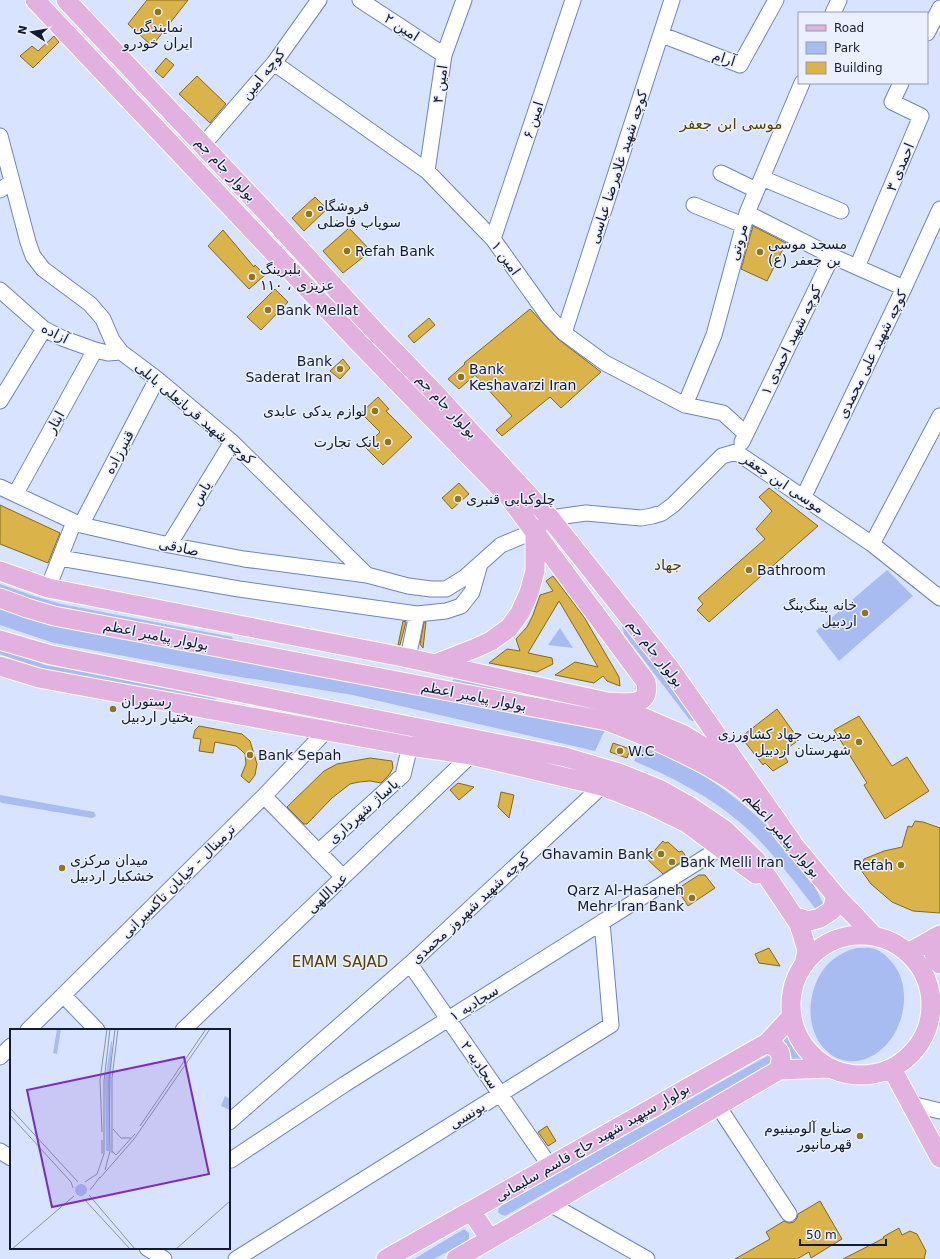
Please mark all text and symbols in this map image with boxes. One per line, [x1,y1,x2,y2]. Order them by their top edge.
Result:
marker: نمایندگی ایران خودرو [153,7,163,17]
street label: امین ۲ [381,10,422,45]
north arrow [12,12,52,52]
legend [798,12,928,84]
place label: نمایندگی ایران خودرو [122,19,193,52]
text: Road [834,21,864,35]
text: N [15,24,30,36]
text: Park [834,41,860,55]
street label: کوچه امین [238,45,289,103]
street label: آرام [710,47,739,70]
text: Building [834,61,883,75]
street label: امین ۴ [429,64,452,104]
street label: کوچه شهید غلامرضا عباسی [586,88,651,246]
street label: امین ۶ [519,99,547,141]
district label: موسی ابن جعفر [679,115,782,133]
street label: بولوار جام جم [192,134,260,205]
street label: احمدی ۳ [883,140,917,194]
place label: فروشگاه سوپاپ فاضلی [317,198,401,231]
marker: فروشگاه سوپاپ فاضلی [304,209,314,219]
street label: مروتی [725,222,752,262]
place label: مسجد موسی بن جعفر (ع) [768,236,847,269]
street label: امین ۱ [487,238,524,279]
place label: Refah Bank [355,243,436,259]
marker: Refah Bank [342,246,352,256]
marker: مسجد موسی بن جعفر (ع) [755,247,765,257]
place label: بلبرینگ ۱۱۰ ، عزیزی [260,261,335,294]
marker: بلبرینگ ۱۱۰ ، عزیزی [247,272,257,282]
street label: کوچه شهید احمدی ۱ [758,282,825,398]
street label: کوچه شهید علی محمدی [834,287,911,421]
place label: Bank Mellat [276,302,359,318]
marker: Bank Mellat [263,305,273,315]
street label: آزاده [38,319,72,348]
place label: Bank Saderat Iran [245,353,333,385]
street label: کوچه شهید قربانعلی بابلی [131,358,258,469]
place label: Bank Keshavarzi Iran [469,361,577,393]
marker: Bank Saderat Iran [335,364,345,374]
street label: بولوار جام جم [413,371,481,442]
marker: Bank Keshavarzi Iran [456,372,466,382]
place label: لوازم یدکی عابدی [263,403,367,420]
marker: لوازم یدکی عابدی [370,406,380,416]
street label: ایثار [42,408,68,437]
street label: قنبرزاده [101,427,138,477]
place label: بانک تجارت [314,434,380,451]
marker: بانک تجارت [383,437,393,447]
street label: موسی ابن جعفر [737,449,827,517]
street label: یاس [188,478,215,508]
place label: چلوکبابی قنبری [466,491,556,508]
marker: چلوکبابی قنبری [453,494,463,504]
street label: صادقی [157,535,201,559]
district label: جهاد [654,556,682,574]
place label: Bathroom [757,562,826,578]
marker: Bathroom [744,565,754,575]
place label: خانه پینگ‌پنگ اردبیل [783,597,857,630]
marker: خانه پینگ‌پنگ اردبیل [860,608,870,618]
street label: بولوار جام جم [624,616,687,691]
street label: بولوار پیامبر اعظم [102,617,210,654]
street label: بولوار پیامبر اعظم [420,678,528,715]
place label: رستوران بختیار اردبیل [121,693,193,726]
marker: رستوران بختیار اردبیل [108,704,118,714]
place label: مدیریت جهاد کشاورزی شهرستان اردبیل [718,726,851,759]
marker: مدیریت جهاد کشاورزی شهرستان اردبیل [854,737,864,747]
place label: W.C [628,743,655,759]
marker: W.C [615,746,625,756]
place label: Bank Sepah [258,747,341,763]
marker: Bank Sepah [245,750,255,760]
street label: پاساژ شهرداری [325,775,402,848]
street label: بولوار پیامبر اعظم [741,789,824,881]
street label: ترمینال - خیابان تاکسیرانی [118,821,239,942]
place label: Ghavamin Bank [542,846,654,862]
street label: کوچه شهید شهروز محمدی [408,849,533,968]
marker: Ghavamin Bank [656,849,666,859]
place label: میدان مرکزی خشکبار اردبیل [70,852,154,885]
place label: Bank Melli Iran [680,854,784,870]
marker: Bank Melli Iran [667,857,677,867]
place label: Refah [853,857,893,873]
marker: Refah [896,860,906,870]
marker: میدان مرکزی خشکبار اردبیل [57,863,67,873]
street label: عبداللهی [303,870,352,917]
place label: Qarz Al-Hasaneh Mehr Iran Bank [567,882,685,914]
marker: Qarz Al-Hasaneh Mehr Iran Bank [687,893,697,903]
district label: EMAM SAJAD [292,953,388,971]
street label: سجادیه ۱ [447,982,501,1024]
inset map [10,1029,230,1249]
street label: سجادیه ۲ [458,1038,502,1092]
street label: بولوار سپهبد شهید حاج قاسم سلیمانی [492,1080,693,1205]
street label: یونسی [446,1098,488,1133]
place label: صنایع آلومینیوم قهرمانپور [764,1120,852,1153]
marker: صنایع آلومینیوم قهرمانپور [855,1131,865,1141]
scale bar [800,1221,886,1247]
text: 50 m [806,1228,837,1242]

